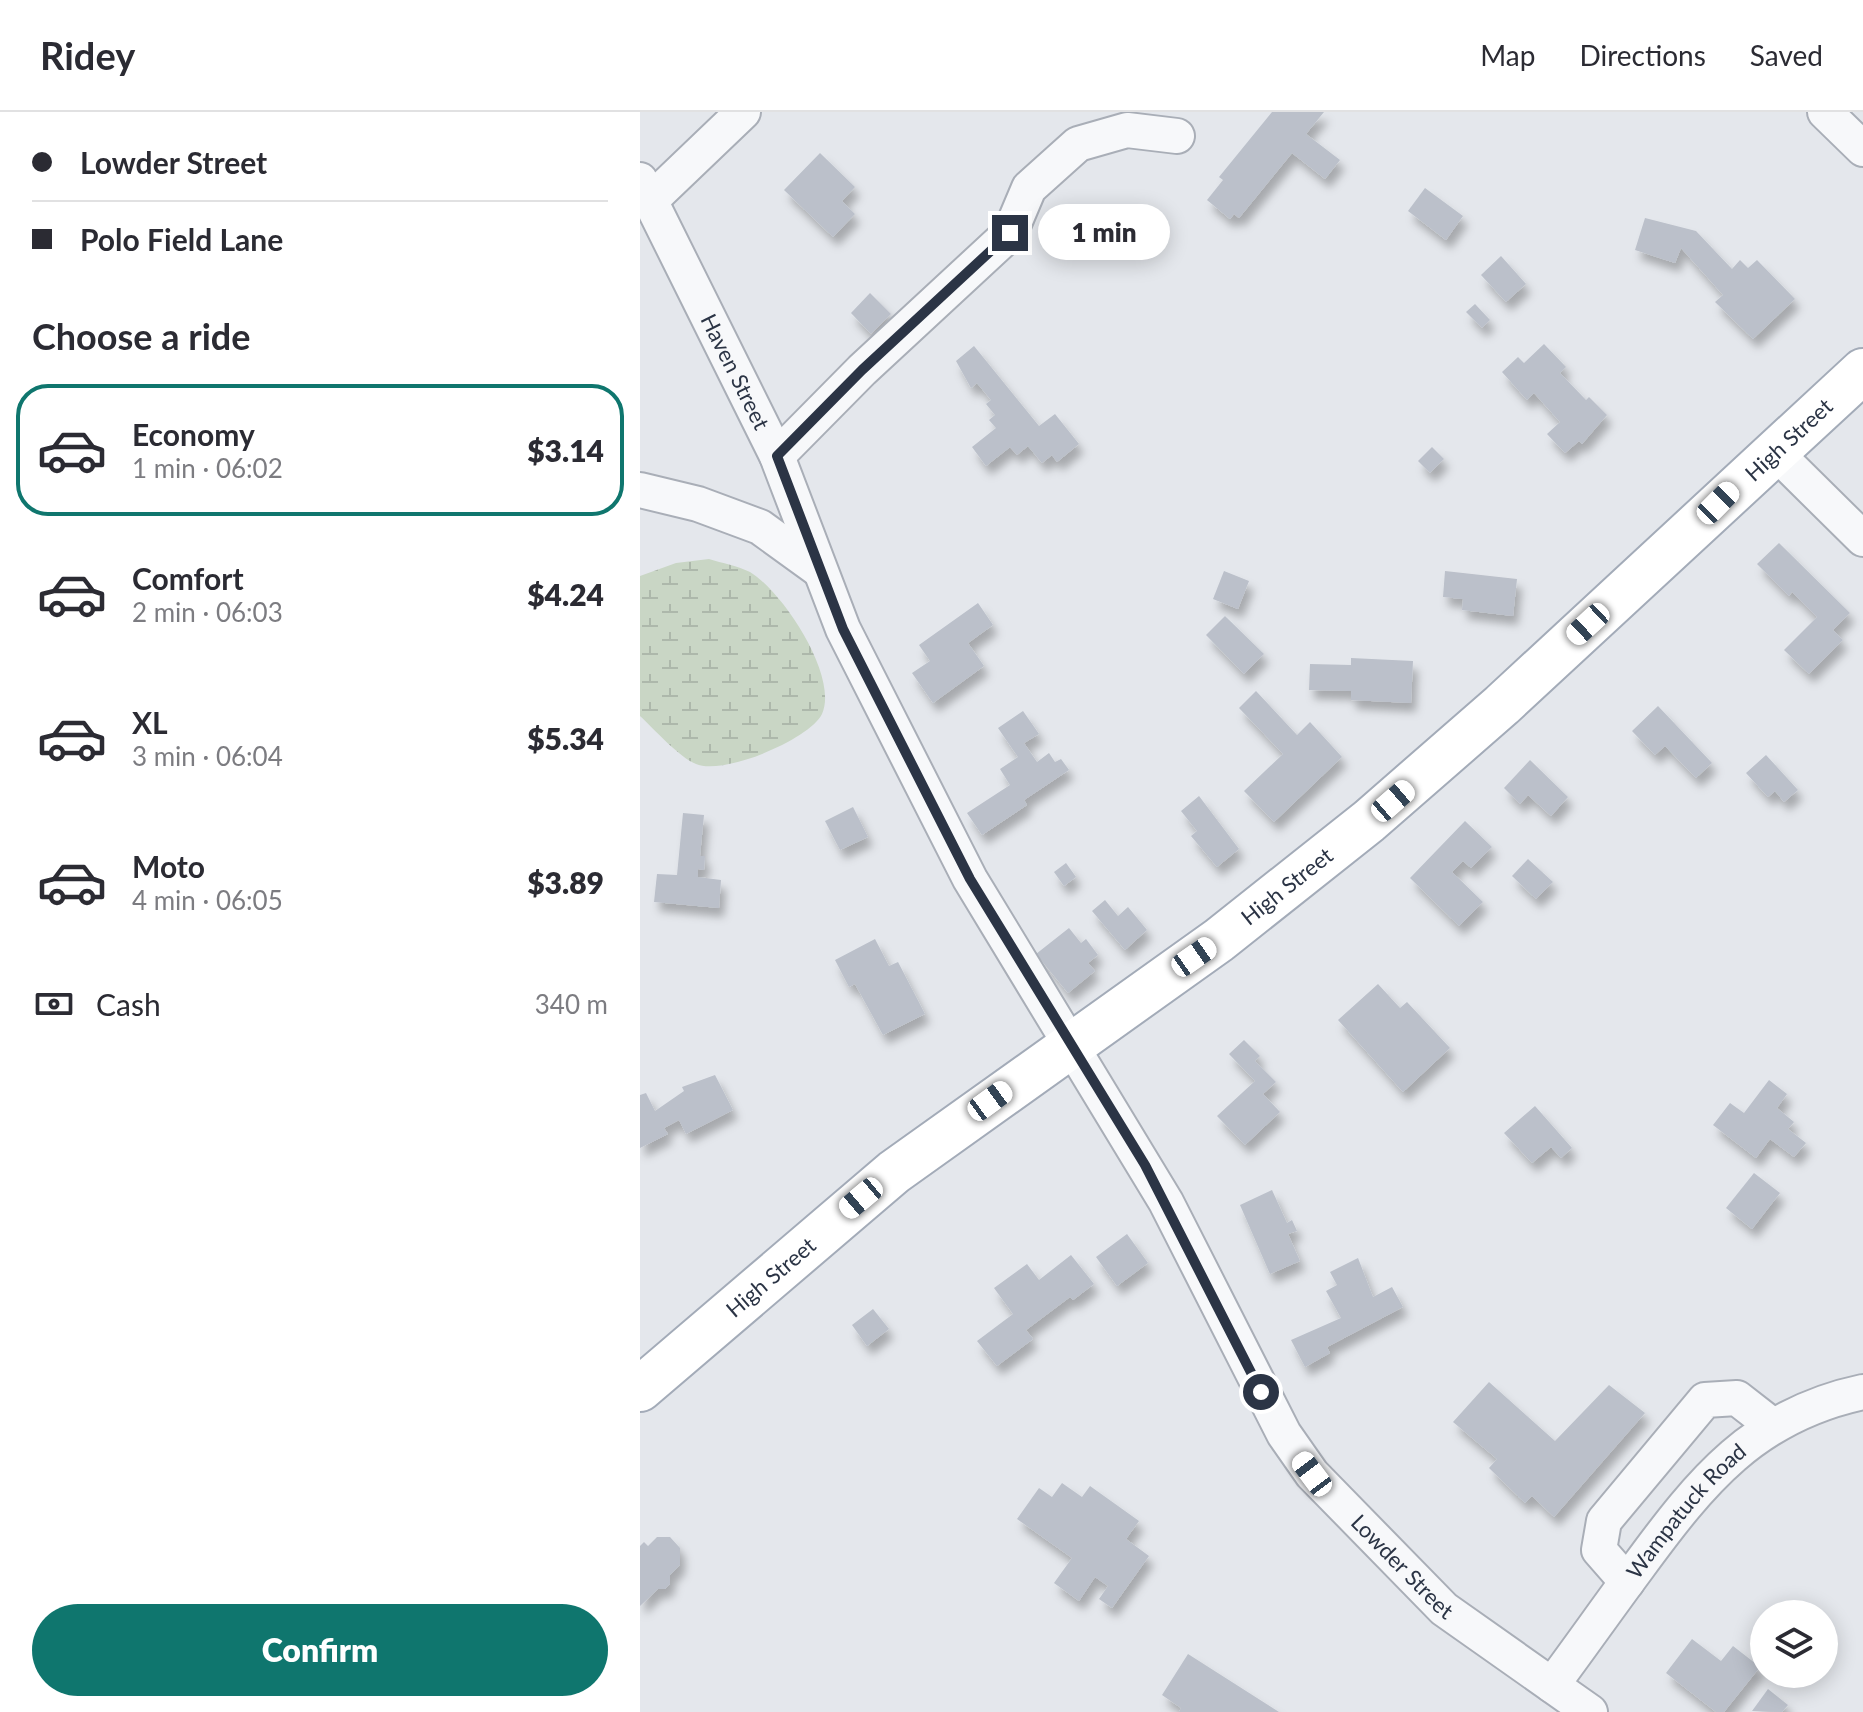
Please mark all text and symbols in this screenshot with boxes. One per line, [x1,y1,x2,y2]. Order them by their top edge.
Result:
text: Ridey [40,32,135,78]
text: Map [1480,38,1535,72]
text: Directions [1579,38,1706,72]
text: Saved [1750,38,1823,72]
text: Lowder Street [80,144,267,180]
callout: 1 min [1038,205,1170,261]
route end [992,215,1028,251]
text: 1 min [1072,216,1136,248]
text: Polo Field Lane [80,221,283,257]
street label: Haven Street [696,309,776,434]
text: Choose a ride [32,314,251,358]
street label: High Street [1739,392,1838,486]
icon: car [36,414,108,486]
text: Economy [132,416,255,452]
text: $3.14 [527,432,604,468]
text: 1 min · 06:02 [132,452,283,484]
car [1693,478,1743,528]
icon: car [36,558,108,630]
text: Comfort [132,560,244,596]
text: $4.24 [527,576,604,612]
text: 2 min · 06:03 [132,596,283,628]
car [1562,599,1614,649]
icon: car [36,702,108,774]
text: XL [132,704,168,740]
text: $5.34 [527,720,604,756]
text: 3 min · 06:04 [132,740,283,772]
car [1367,776,1419,826]
street label: High Street [1235,841,1338,930]
icon: car [36,846,108,918]
text: Moto [132,848,205,884]
text: $3.89 [527,864,604,900]
text: 4 min · 06:05 [132,884,283,916]
car [1167,933,1221,981]
icon: cash [32,982,76,1026]
text: Cash [96,986,161,1022]
text: 340 m [535,988,608,1020]
car [964,1077,1016,1125]
car [835,1173,887,1223]
street label: High Street [720,1231,821,1323]
route start [1243,1374,1279,1410]
street label: Wampatuck Road [1620,1437,1751,1584]
car [1288,1448,1336,1500]
street label: Lowder Street [1346,1508,1459,1624]
map controls [1750,1600,1838,1688]
button: layers [1750,1600,1838,1688]
button: Confirm [32,1604,608,1696]

